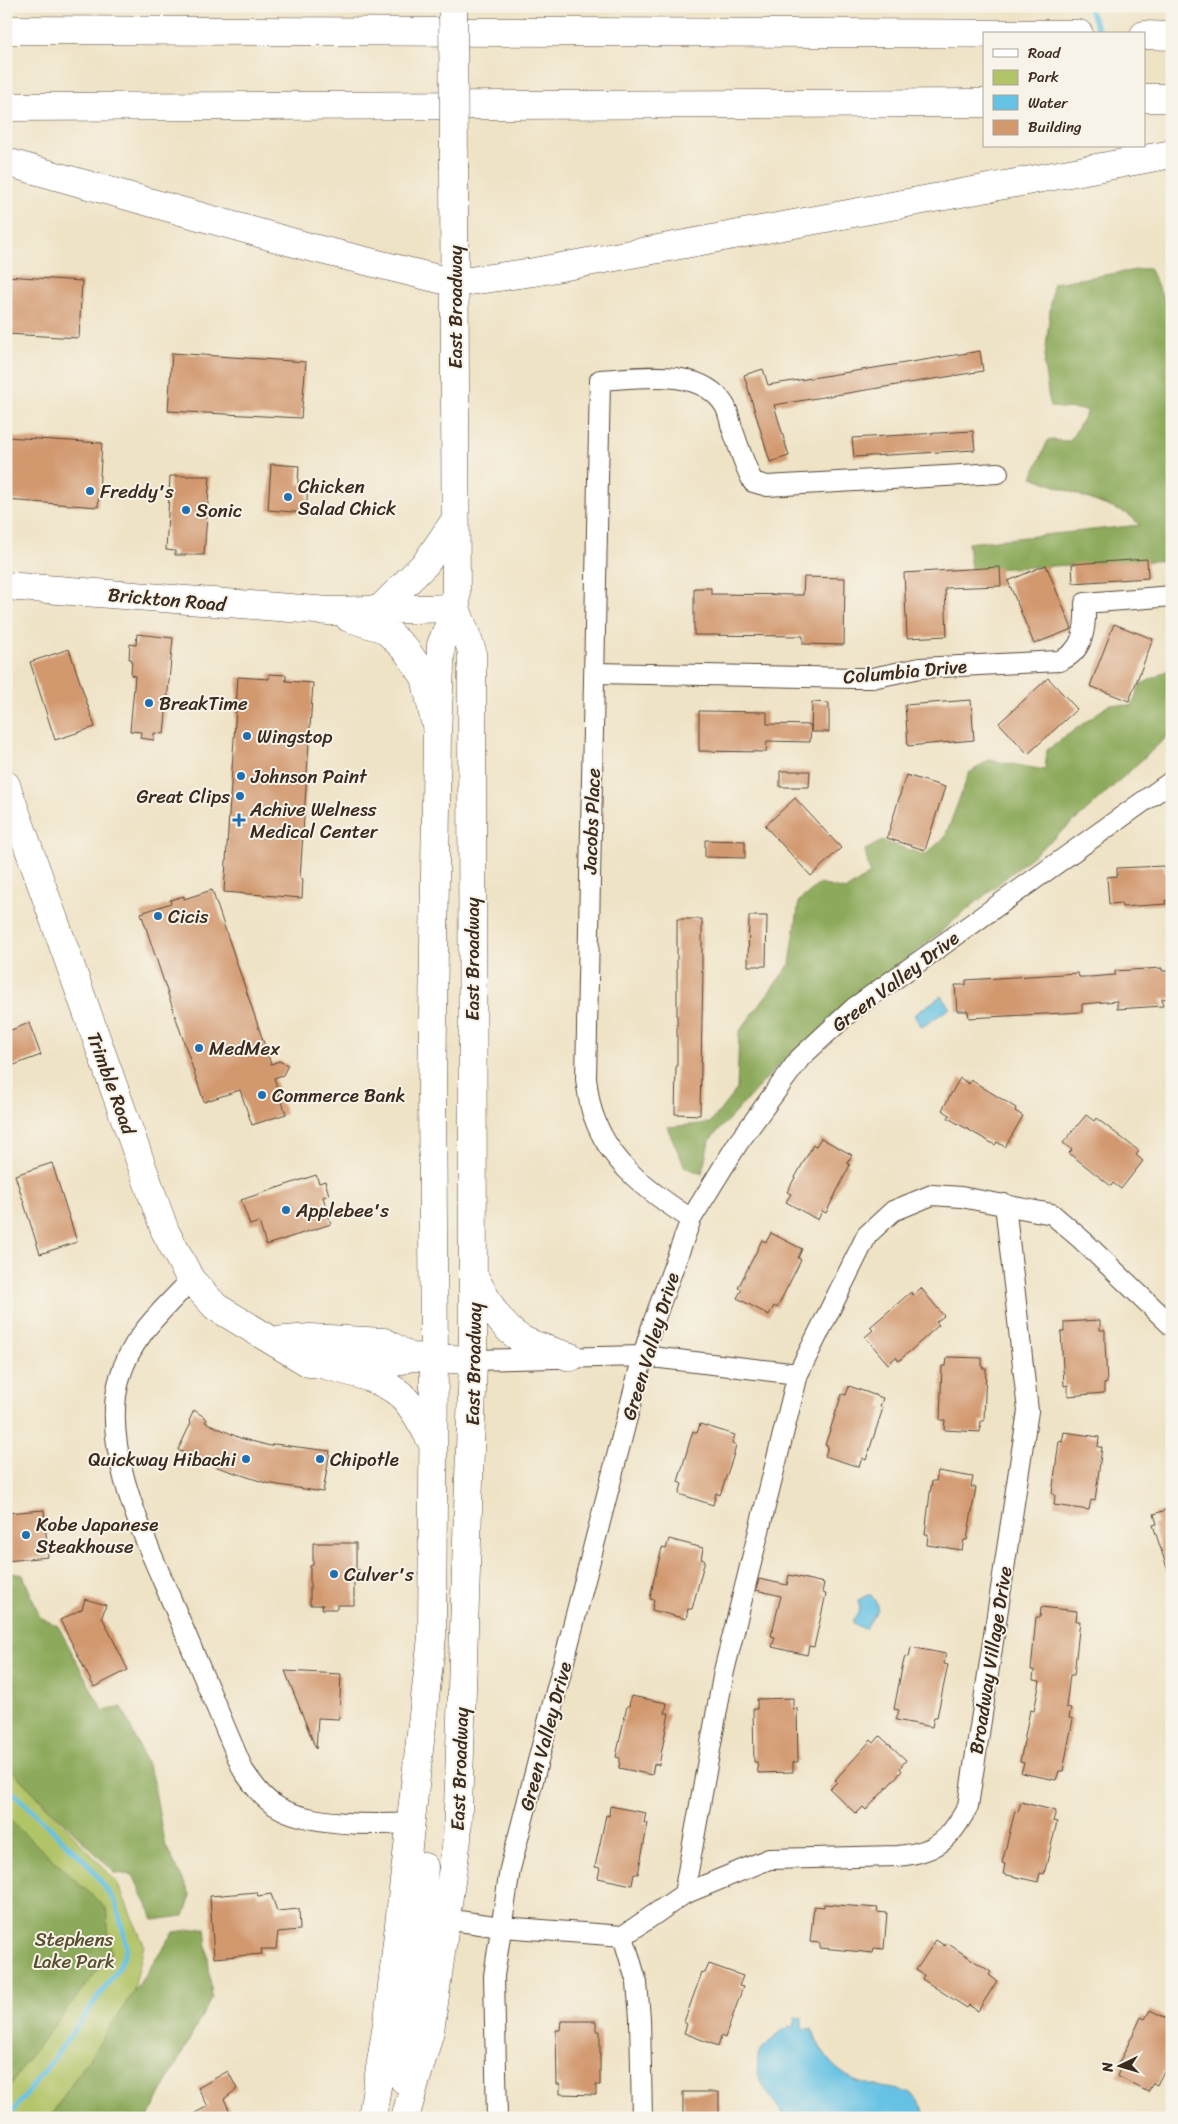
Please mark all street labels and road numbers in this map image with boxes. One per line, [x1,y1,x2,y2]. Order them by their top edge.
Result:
street label: East Broadway [439,245,472,369]
street label: Brickton Road [107,578,229,621]
street label: Columbia Drive [842,650,968,693]
street label: Jacobs Place [573,767,610,876]
street label: East Broadway [456,897,489,1021]
street label: Green Valley Drive [824,922,966,1041]
street label: Trimble Road [78,1027,146,1140]
street label: Green Valley Drive [612,1268,689,1424]
street label: East Broadway [456,1302,491,1426]
street label: Broadway Village Drive [959,1563,1022,1757]
street label: Green Valley Drive [510,1658,581,1814]
street label: East Broadway [441,1706,478,1831]

